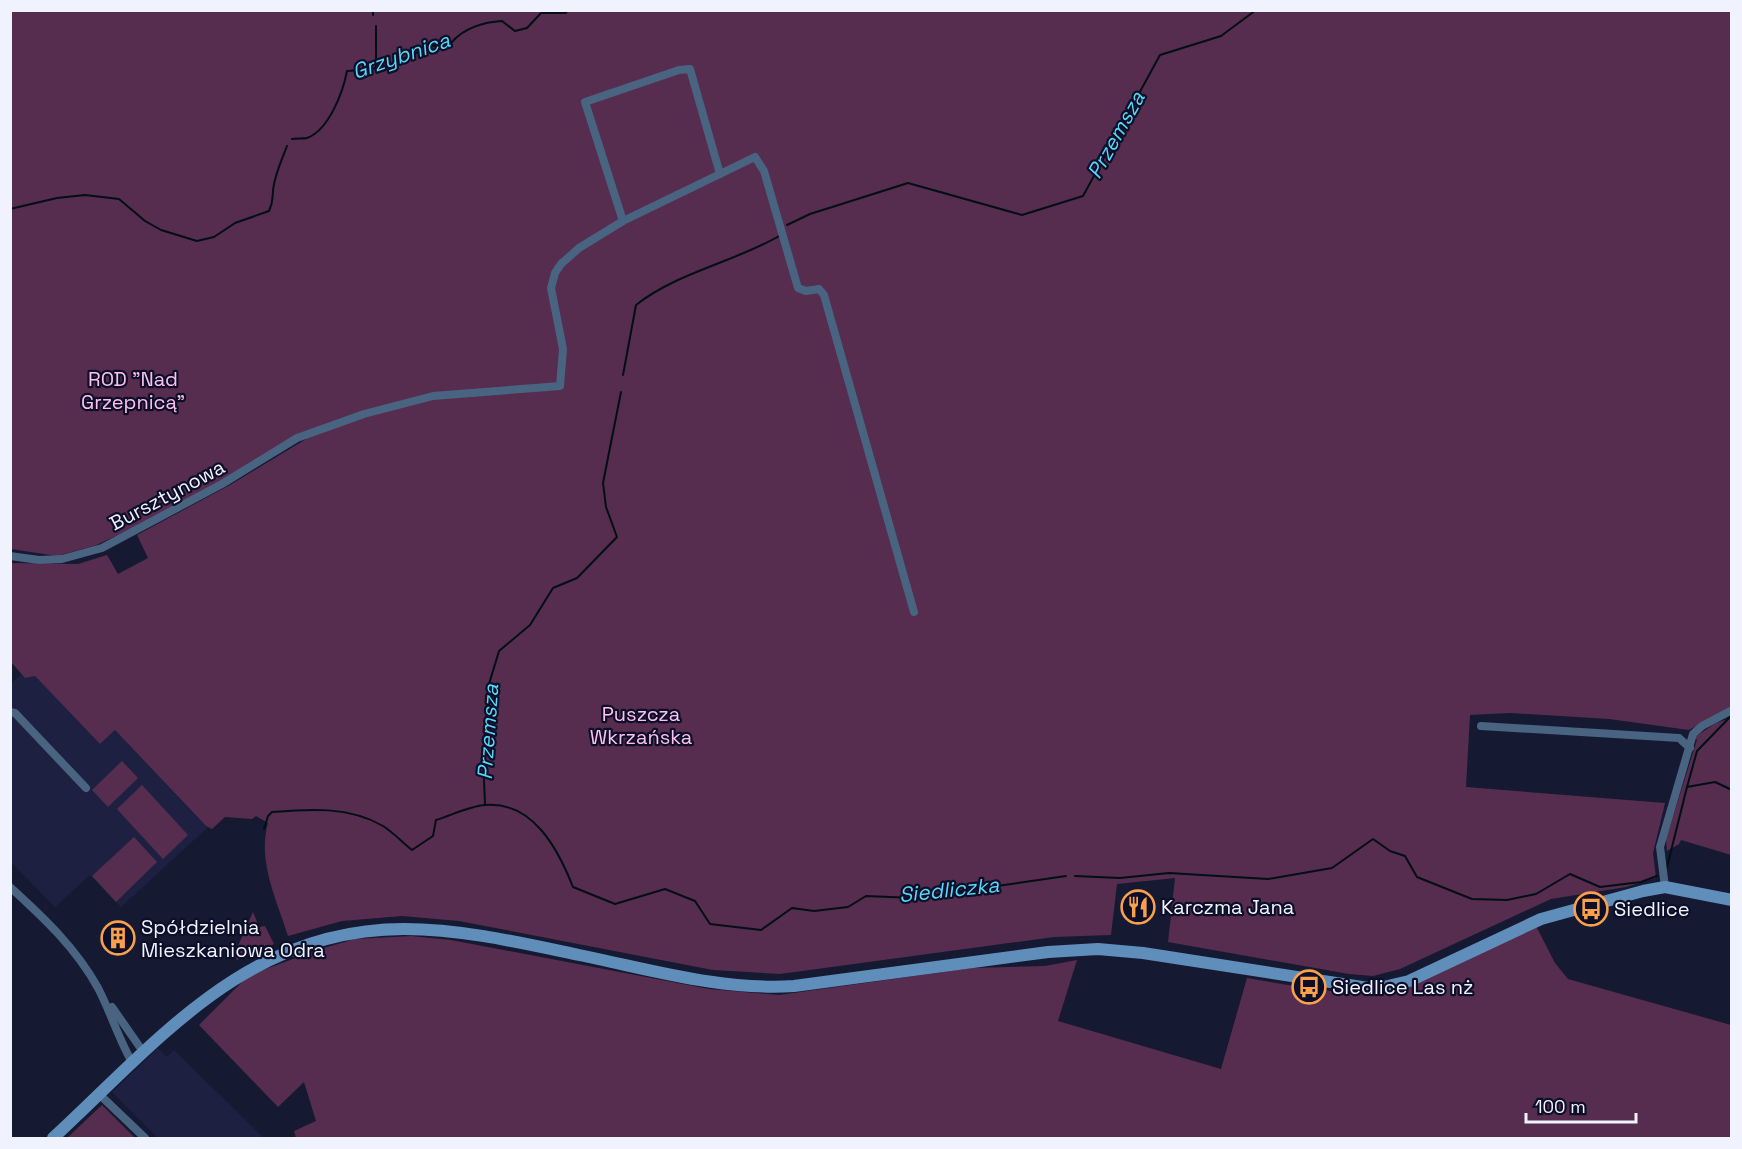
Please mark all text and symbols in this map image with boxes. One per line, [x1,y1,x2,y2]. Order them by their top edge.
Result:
water label: Grzybnica [348,26,454,85]
water label: Przemsza [1081,86,1151,183]
park label: ROD "Nad Grzepnicą" [81,366,185,415]
street label: Bursztynowa [105,454,229,536]
water label: Przemsza [471,682,504,781]
park label: Puszcza Wkrzańska [590,701,692,750]
water label: Siedliczka [898,871,1001,908]
restaurant icon: Karczma Jana [1120,889,1156,925]
bus stop icon: Siedlice [1573,891,1609,927]
place label: Karczma Jana [1161,894,1294,920]
place label: Siedlice [1614,896,1689,922]
place label: Spółdzielnia Mieszkaniowa Odra [141,914,325,963]
building icon: Spółdzielnia Mieszkaniowa Odra [100,920,136,956]
bus stop icon: Siedlice Las nż [1291,969,1327,1005]
place label: Siedlice Las nż [1332,974,1473,1000]
scale bar [1526,1086,1636,1124]
text: 100 m [1535,1095,1586,1118]

